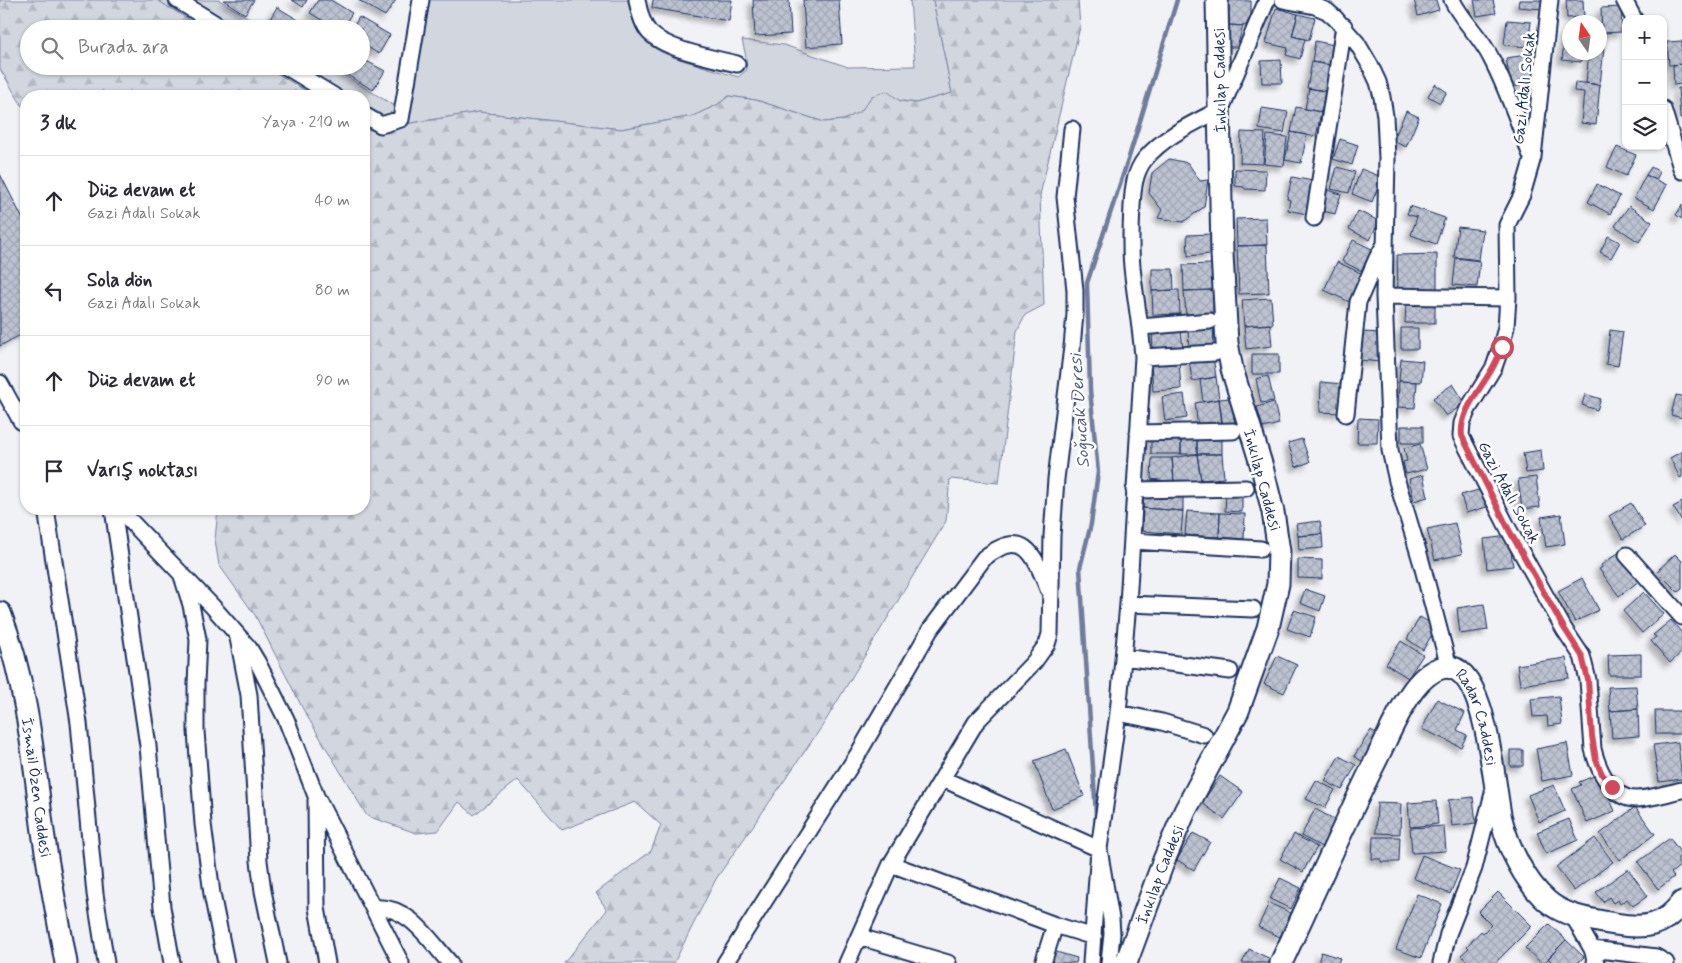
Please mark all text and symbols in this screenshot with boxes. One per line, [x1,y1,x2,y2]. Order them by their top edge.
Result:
north arrow [1562,15,1607,60]
map controls [1622,15,1667,150]
button: + [1622,15,1667,60]
search box [20,20,370,75]
street label: İnkılap Caddesi [1209,27,1232,133]
street label: Gazi Adalı Sokak [1508,31,1541,146]
icon: search [38,34,66,62]
text: Burada ara [78,35,169,60]
button: − [1622,60,1667,105]
button: layers [1622,105,1667,150]
text: 3 dk [40,109,77,137]
text: Yaya · 210 m [262,112,350,133]
text: Düz devam et [87,178,195,203]
icon: ahead [40,187,68,215]
text: 40 m [314,190,350,211]
text: Gazi Adalı Sokak [87,203,200,224]
text: Sola dön [87,268,152,293]
icon: left [40,277,68,305]
text: 80 m [315,280,350,301]
text: Gazi Adalı Sokak [87,293,200,314]
route start [1491,336,1514,359]
water label: Soğucak Deresi [1064,351,1096,469]
icon: ahead [40,367,68,395]
text: Düz devam et [87,368,195,393]
text: 90 m [316,370,350,391]
street label: İnkılap Caddesi [1238,427,1285,534]
street label: Gazi Adalı Sokak [1473,438,1545,548]
icon: arrive [40,457,68,485]
text: Varış noktası [87,458,198,483]
street label: Radar Caddesi [1451,664,1501,767]
street label: İsmail Özen Caddesi [16,716,56,859]
route end [1601,776,1624,799]
street label: İnkılap Caddesi [1132,822,1190,927]

